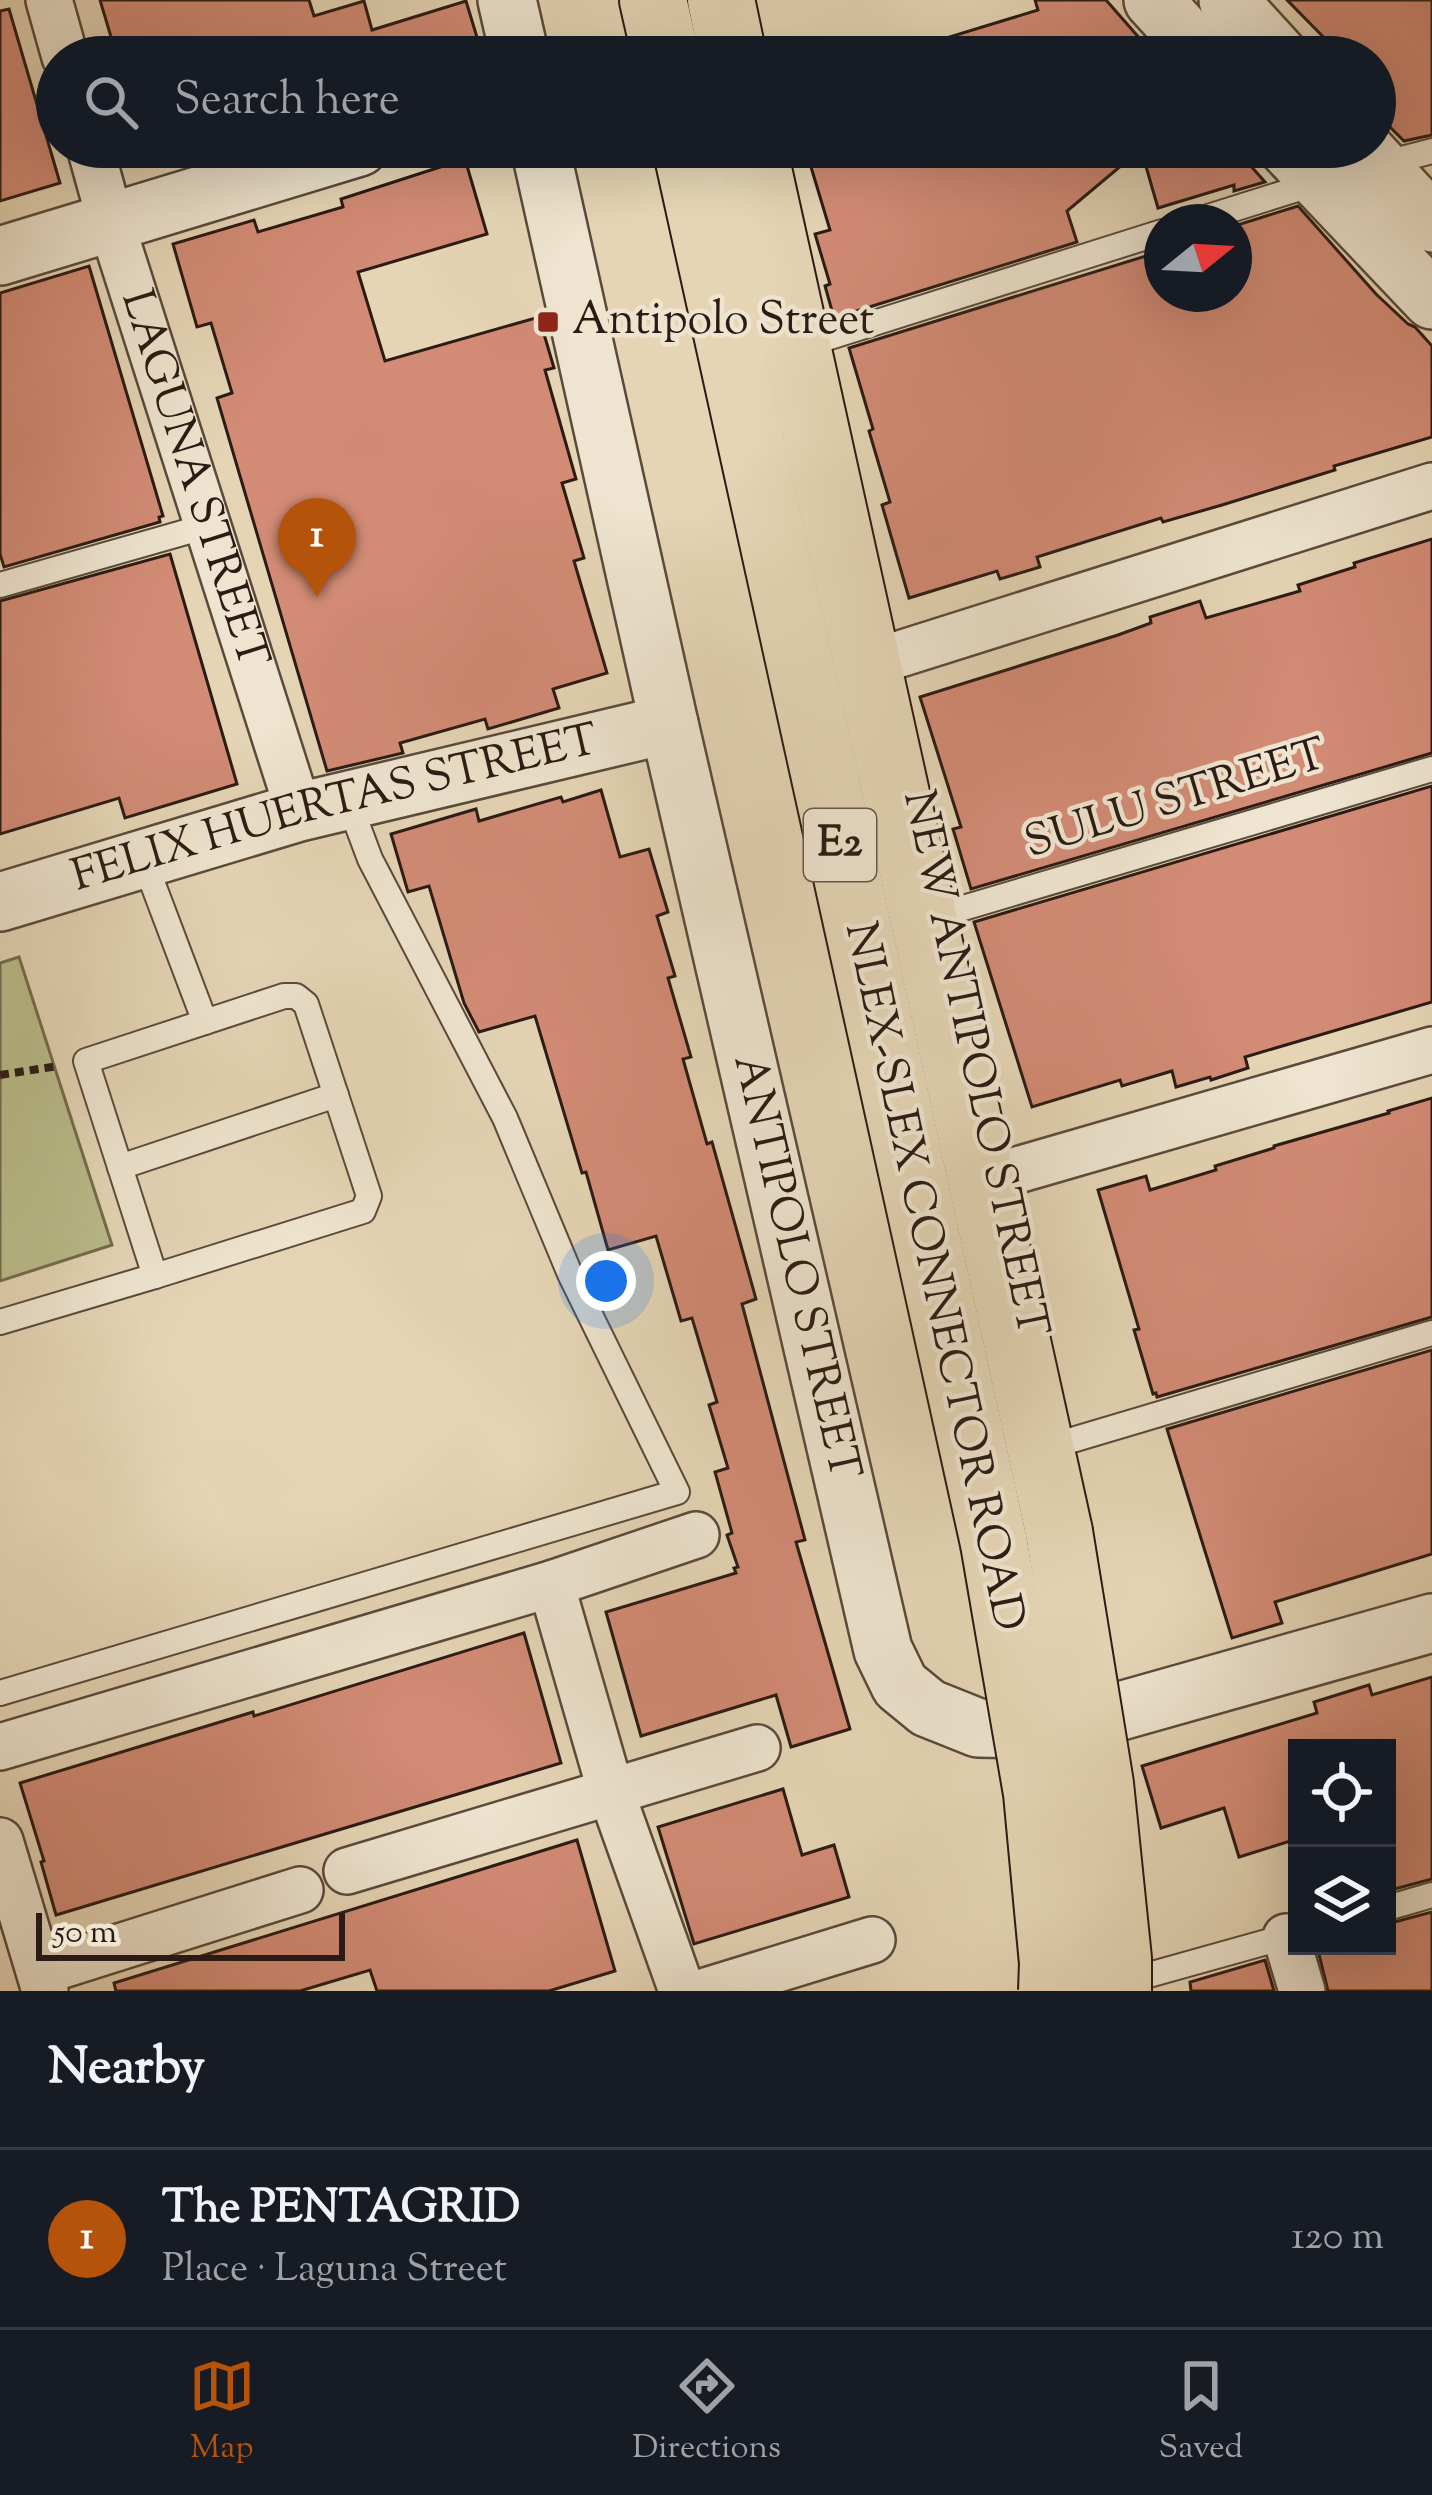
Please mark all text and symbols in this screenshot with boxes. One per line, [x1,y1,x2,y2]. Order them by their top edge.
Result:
search box [36,36,1396,168]
icon: search [78,69,144,135]
text: Search here [174,70,400,135]
north arrow [1144,204,1252,312]
street label: LAGUNA STREET [102,282,284,677]
place label: Antipolo Street [572,290,875,355]
marker: Antipolo Street [535,309,561,335]
pin: 1 [278,498,356,597]
street label: FELIX HUERTAS STREET [64,709,605,911]
street label: SULU STREET [1017,724,1335,878]
street label: NEW ANTIPOLO STREET [883,785,1063,1343]
road number: E2 [804,809,876,881]
street label: NLEX-SLEX CONNECTOR ROAD [825,917,1039,1637]
street label: ANTIPOLO STREET [714,1048,875,1486]
your location [576,1251,636,1311]
map controls [1288,1739,1396,1955]
button: locate [1288,1739,1396,1847]
button: layers [1288,1847,1396,1955]
scale bar [36,1907,345,1960]
text: 50 m [54,1910,117,1958]
text: Nearby [48,2033,205,2106]
text: The PENTAGRID [162,2178,520,2243]
text: 1 [80,2211,94,2267]
text: 120 m [1291,2211,1384,2267]
text: Place · Laguna Street [162,2243,507,2299]
tab: Map [189,2353,255,2473]
tab: Directions [632,2353,781,2473]
tab: Saved [1159,2353,1243,2473]

